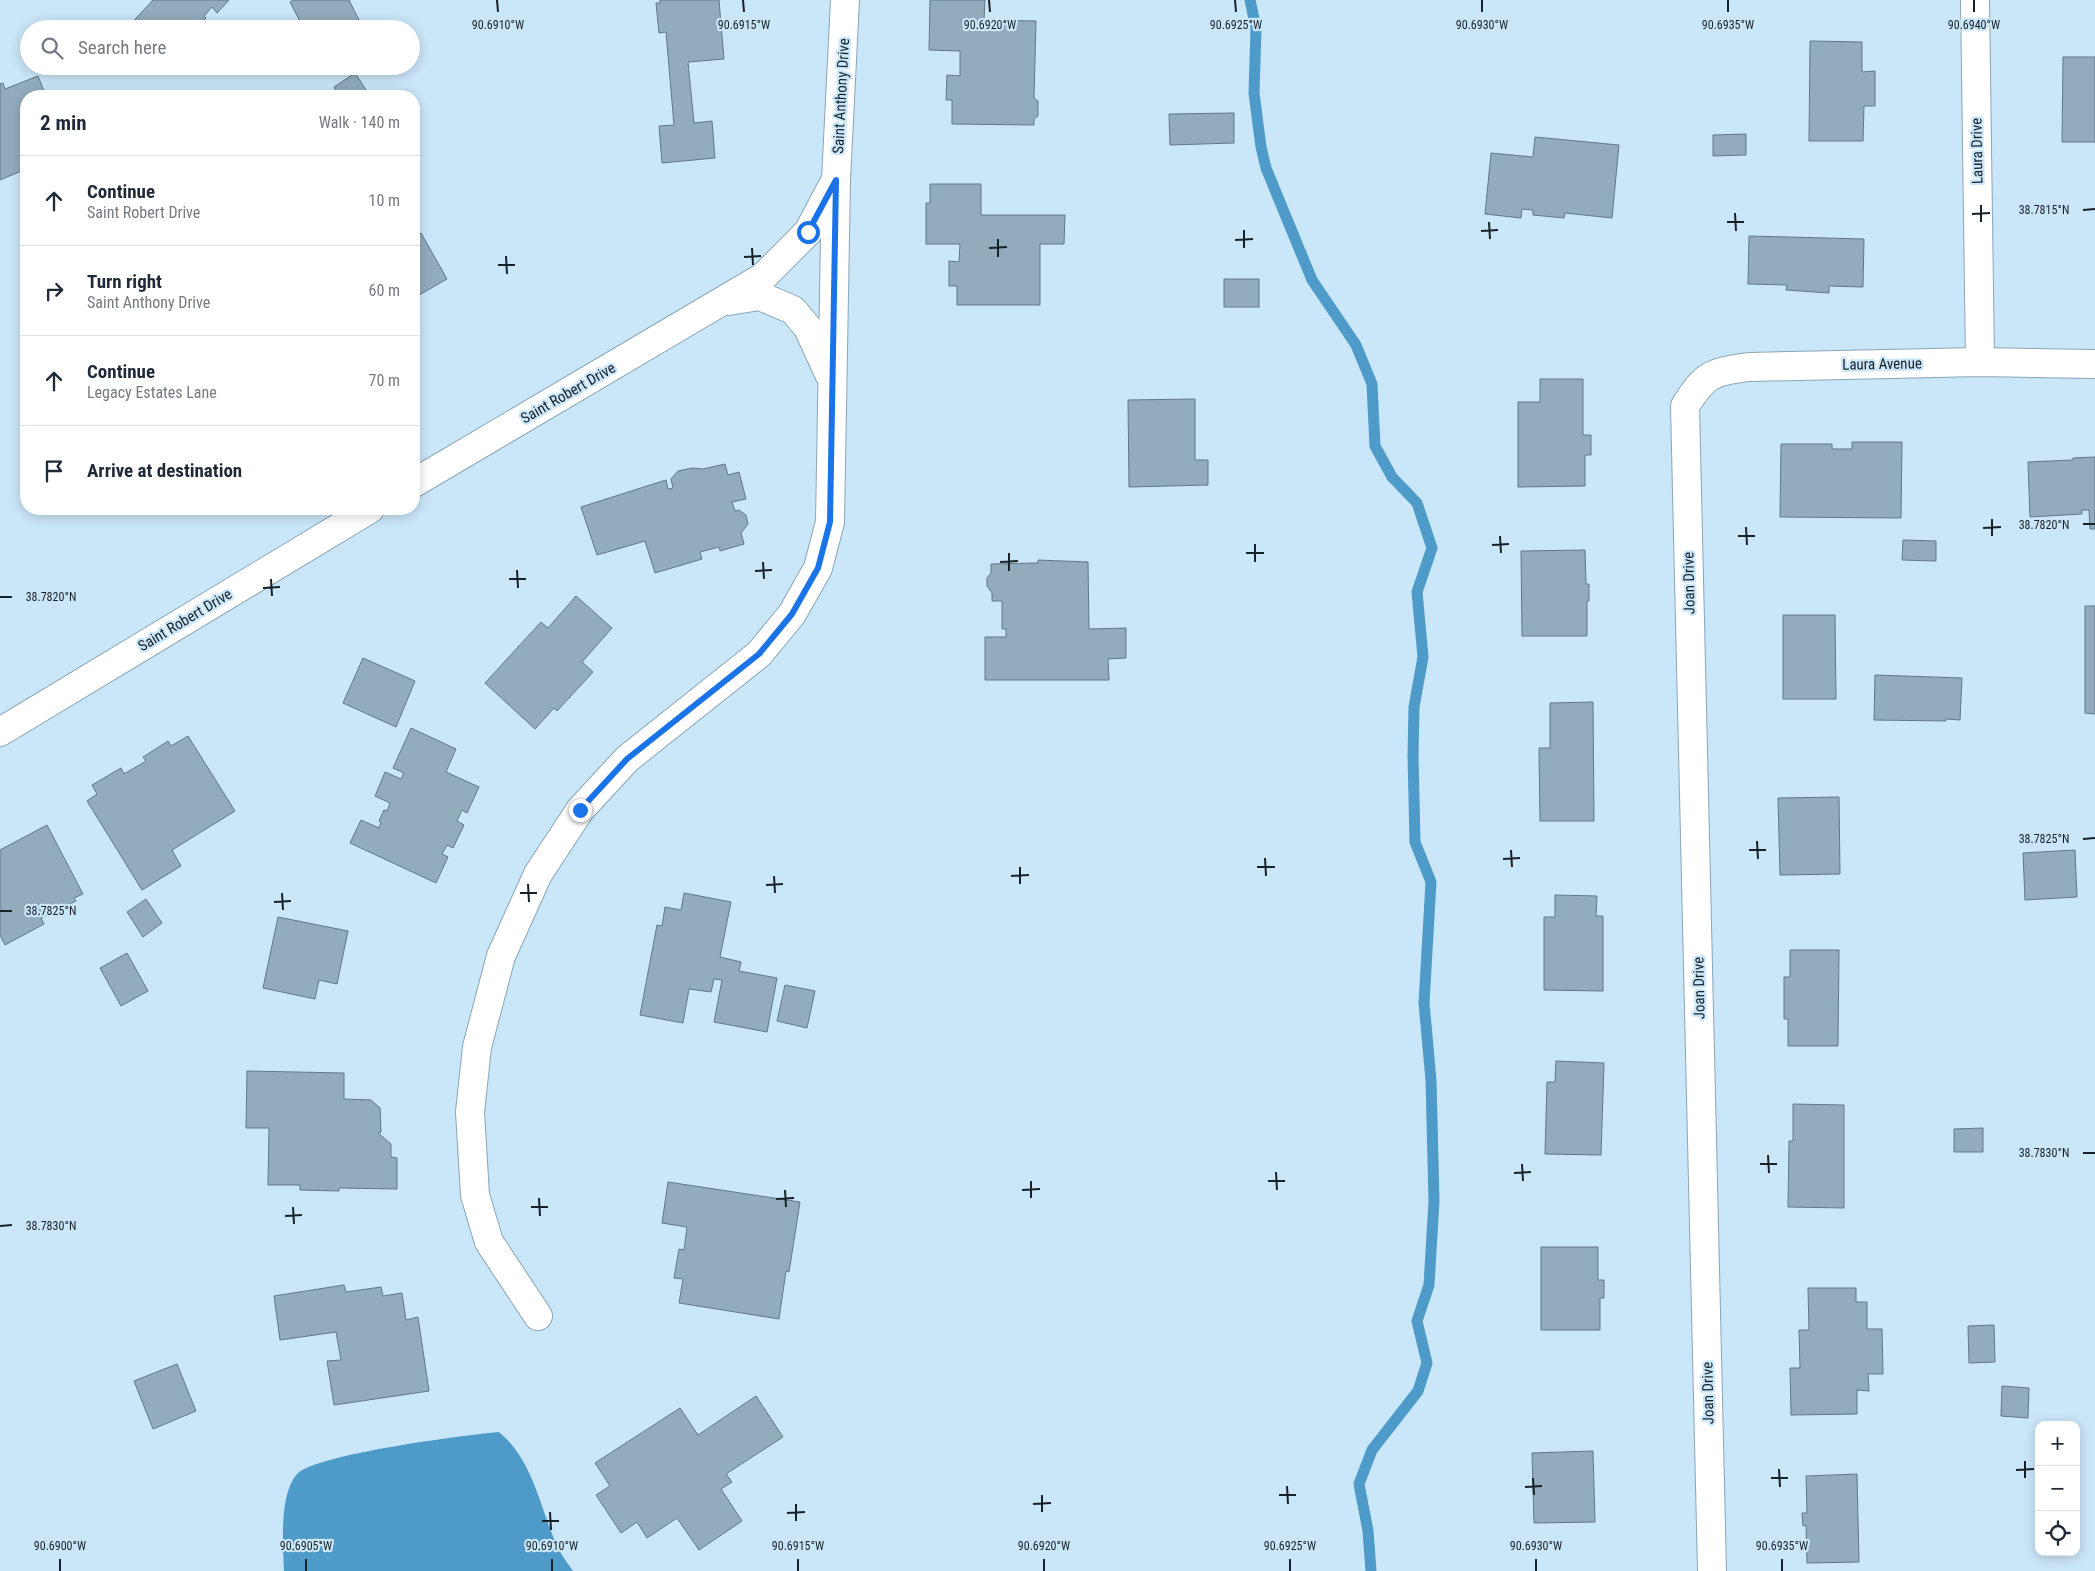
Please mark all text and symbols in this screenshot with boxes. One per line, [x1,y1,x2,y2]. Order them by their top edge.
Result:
text: 90.6910°W [472,18,524,32]
text: 90.6915°W [718,18,770,32]
text: 90.6920°W [964,18,1016,32]
text: 90.6925°W [1210,18,1262,32]
text: 90.6930°W [1456,18,1508,32]
text: 90.6935°W [1702,18,1754,32]
text: 90.6940°W [1948,18,2000,32]
search box [20,20,420,75]
icon: search [38,34,66,62]
text: Search here [78,36,166,59]
street label: Saint Anthony Drive [829,38,853,154]
text: 2 min [40,111,87,135]
text: Walk · 140 m [319,113,400,132]
street label: Laura Drive [1967,118,1987,184]
text: Continue [87,180,155,203]
icon: ahead [40,187,68,215]
text: 10 m [368,191,400,210]
text: Saint Robert Drive [87,203,200,222]
text: 38.7815°N [2019,203,2069,217]
route start [797,221,820,244]
text: Turn right [87,270,162,293]
icon: right [40,277,68,305]
text: 60 m [368,281,400,300]
text: Saint Anthony Drive [87,293,210,312]
street label: Laura Avenue [1842,354,1922,374]
street label: Saint Robert Drive [518,359,618,427]
text: Continue [87,360,155,383]
icon: ahead [40,367,68,395]
text: 70 m [368,371,400,390]
text: Legacy Estates Lane [87,383,217,402]
icon: arrive [40,457,68,485]
text: Arrive at destination [87,459,242,482]
text: 38.7820°N [2019,518,2069,532]
street label: Joan Drive [1679,552,1699,614]
street label: Saint Robert Drive [135,585,235,655]
text: 38.7820°N [26,590,76,604]
route end [569,799,592,822]
text: 38.7825°N [2019,832,2069,846]
text: 38.7825°N [26,904,76,918]
street label: Joan Drive [1689,957,1709,1019]
text: 38.7830°N [2019,1146,2069,1160]
text: 38.7830°N [26,1219,76,1233]
street label: Joan Drive [1698,1362,1718,1424]
map controls [2035,1421,2080,1556]
button: + [2035,1421,2080,1466]
button: − [2035,1466,2080,1511]
button: locate [2035,1511,2080,1556]
text: 90.6900°W [34,1539,86,1553]
text: 90.6905°W [280,1539,332,1553]
text: 90.6910°W [526,1539,578,1553]
text: 90.6915°W [772,1539,824,1553]
text: 90.6920°W [1018,1539,1070,1553]
text: 90.6925°W [1264,1539,1316,1553]
text: 90.6930°W [1510,1539,1562,1553]
text: 90.6935°W [1756,1539,1808,1553]

